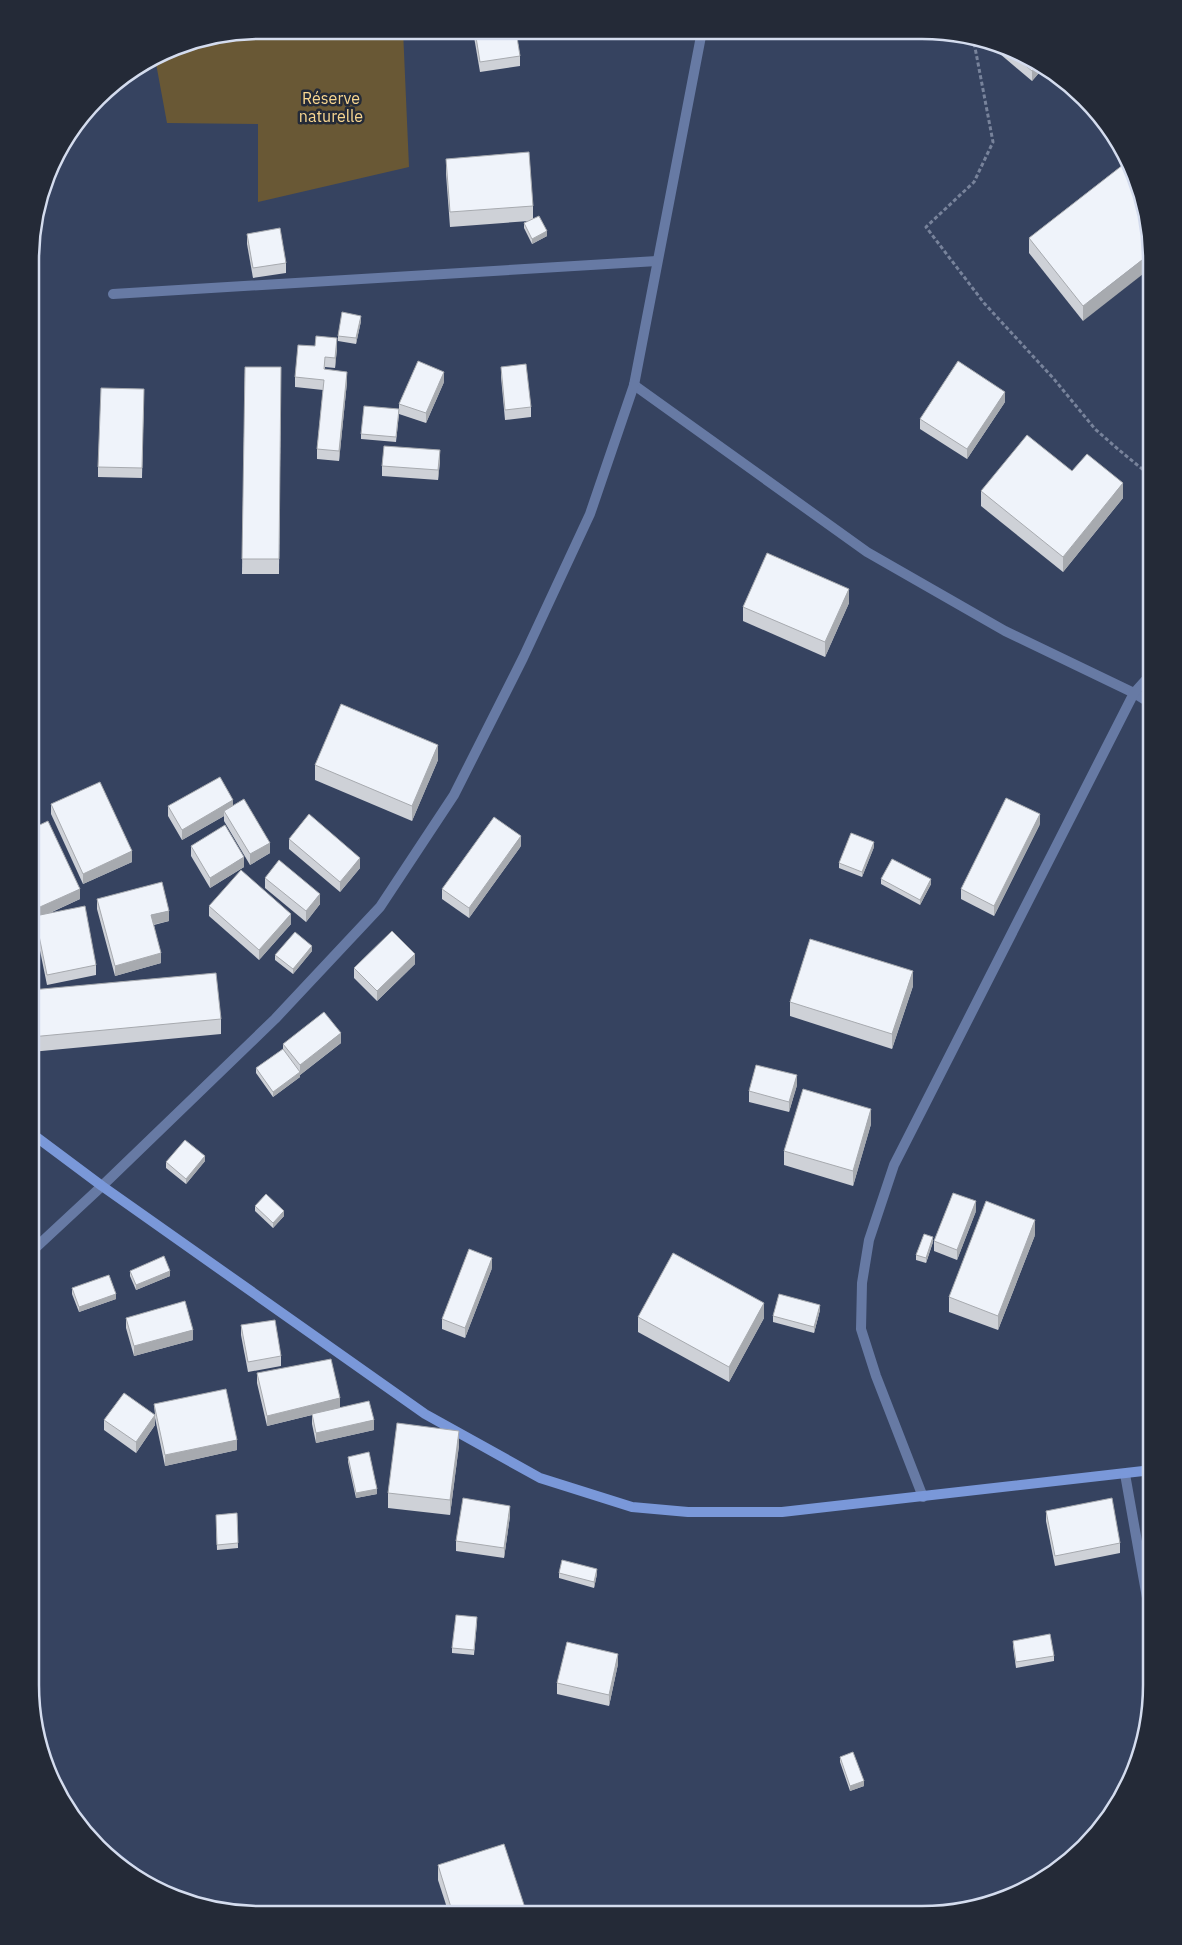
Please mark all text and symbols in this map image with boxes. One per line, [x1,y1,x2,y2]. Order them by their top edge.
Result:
park label: Réserve naturelle [299,88,363,126]

